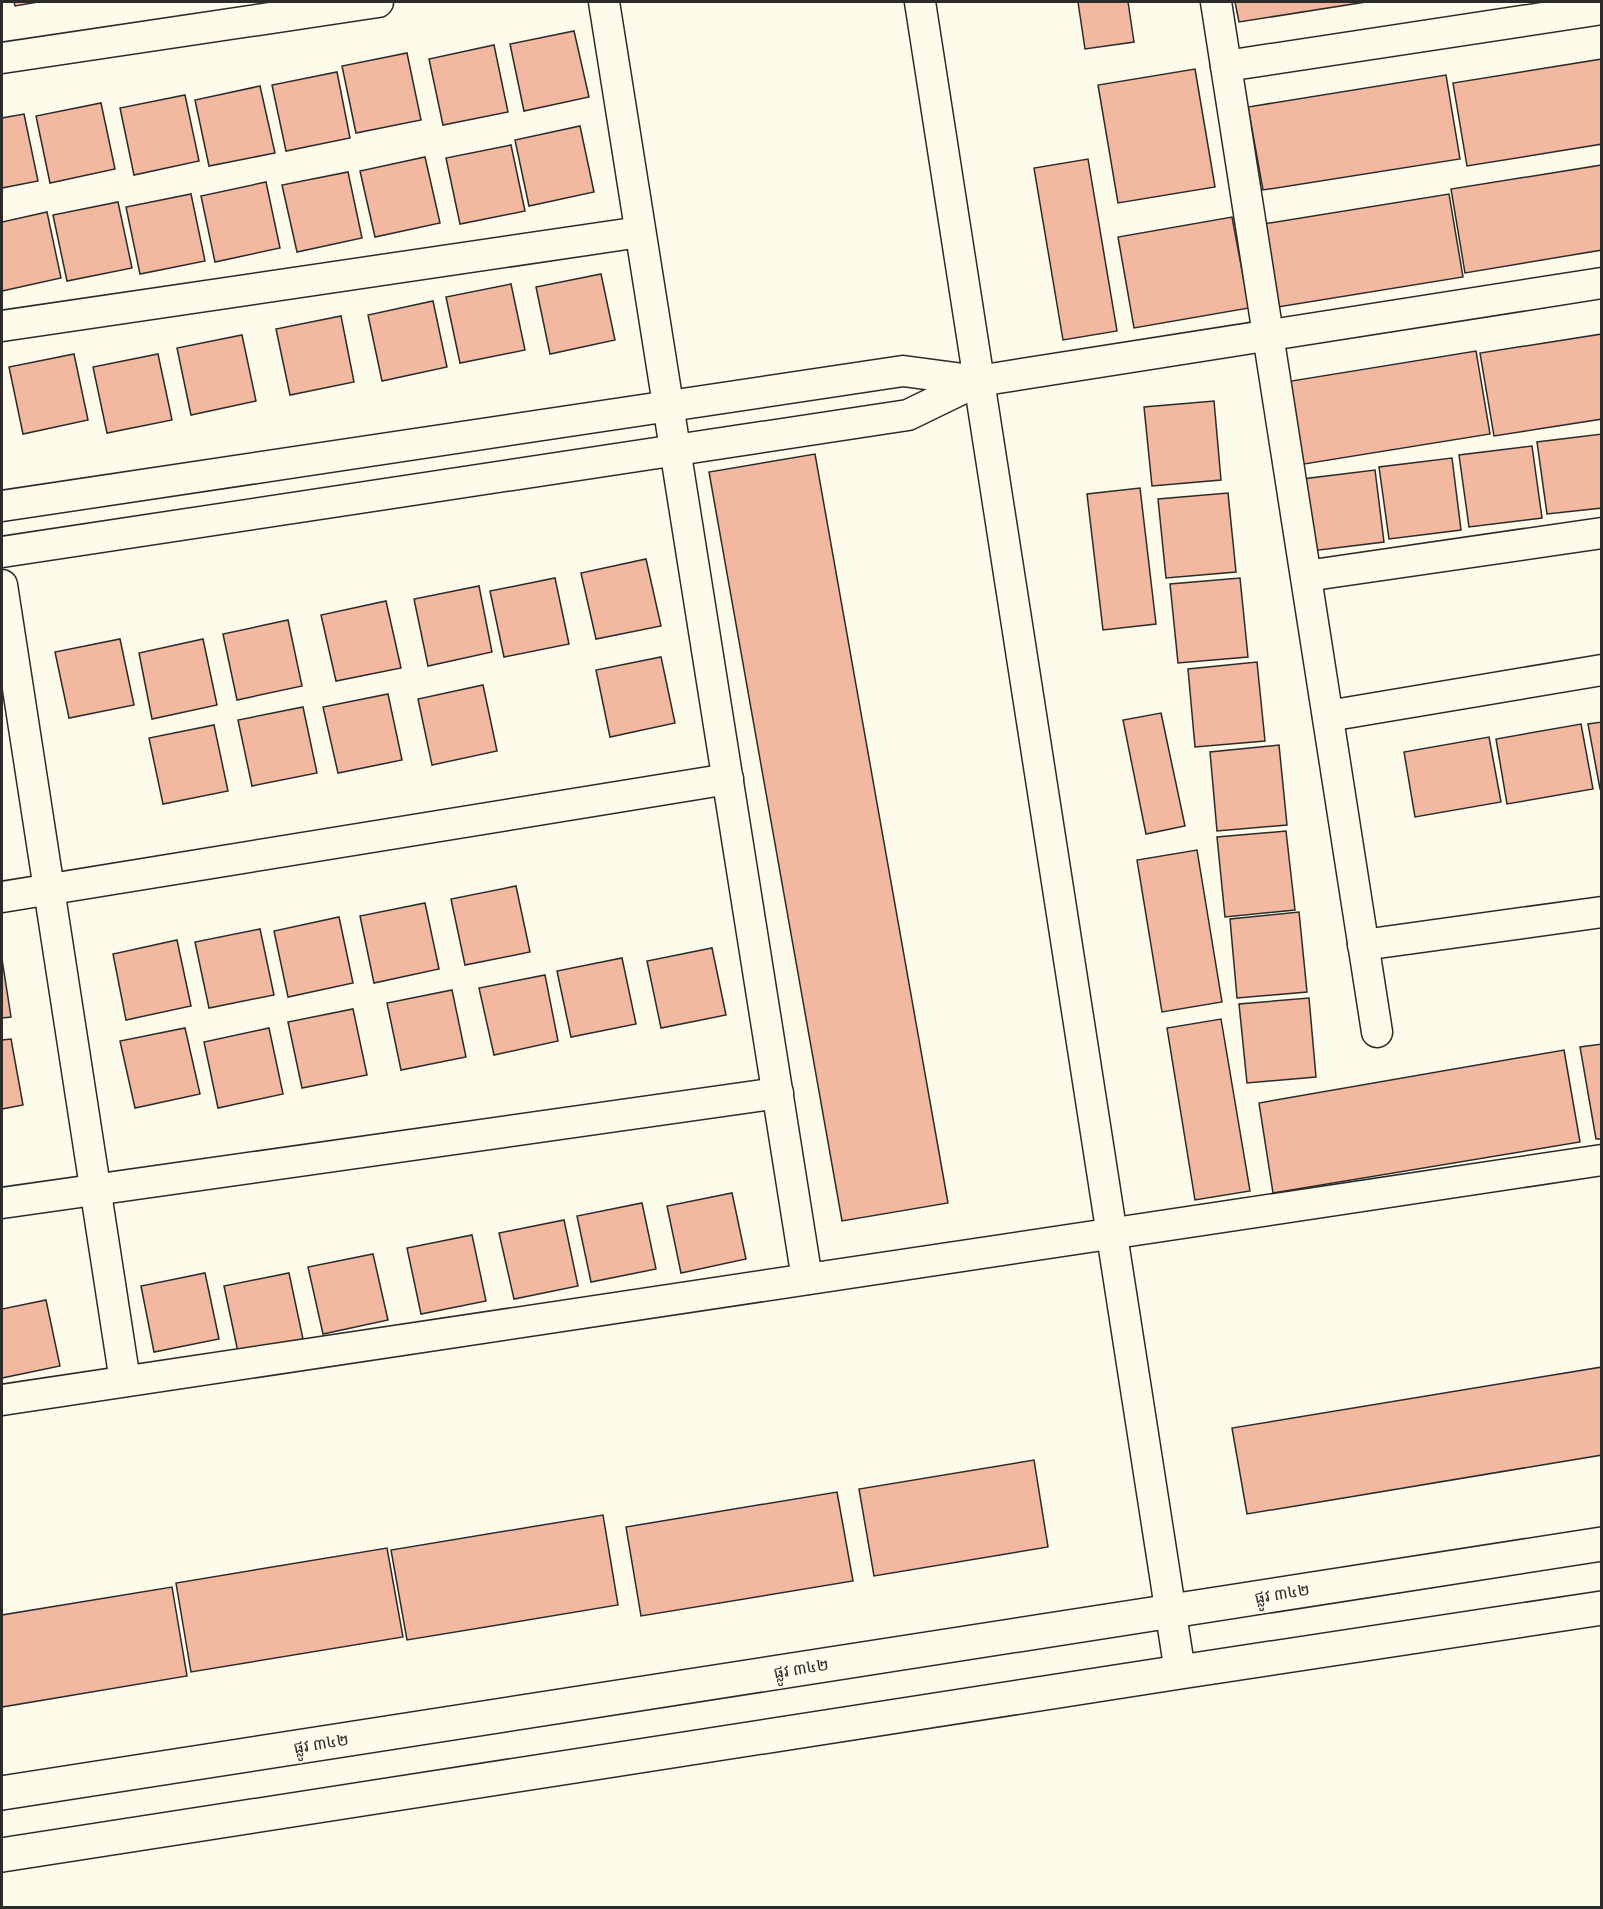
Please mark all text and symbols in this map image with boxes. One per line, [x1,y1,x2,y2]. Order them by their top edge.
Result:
street label: ផ្លូវ ៣៤២ [1253,1579,1312,1612]
street label: ផ្លូវ ៣៤២ [772,1654,831,1687]
street label: ផ្លូវ ៣៤២ [292,1729,351,1762]

